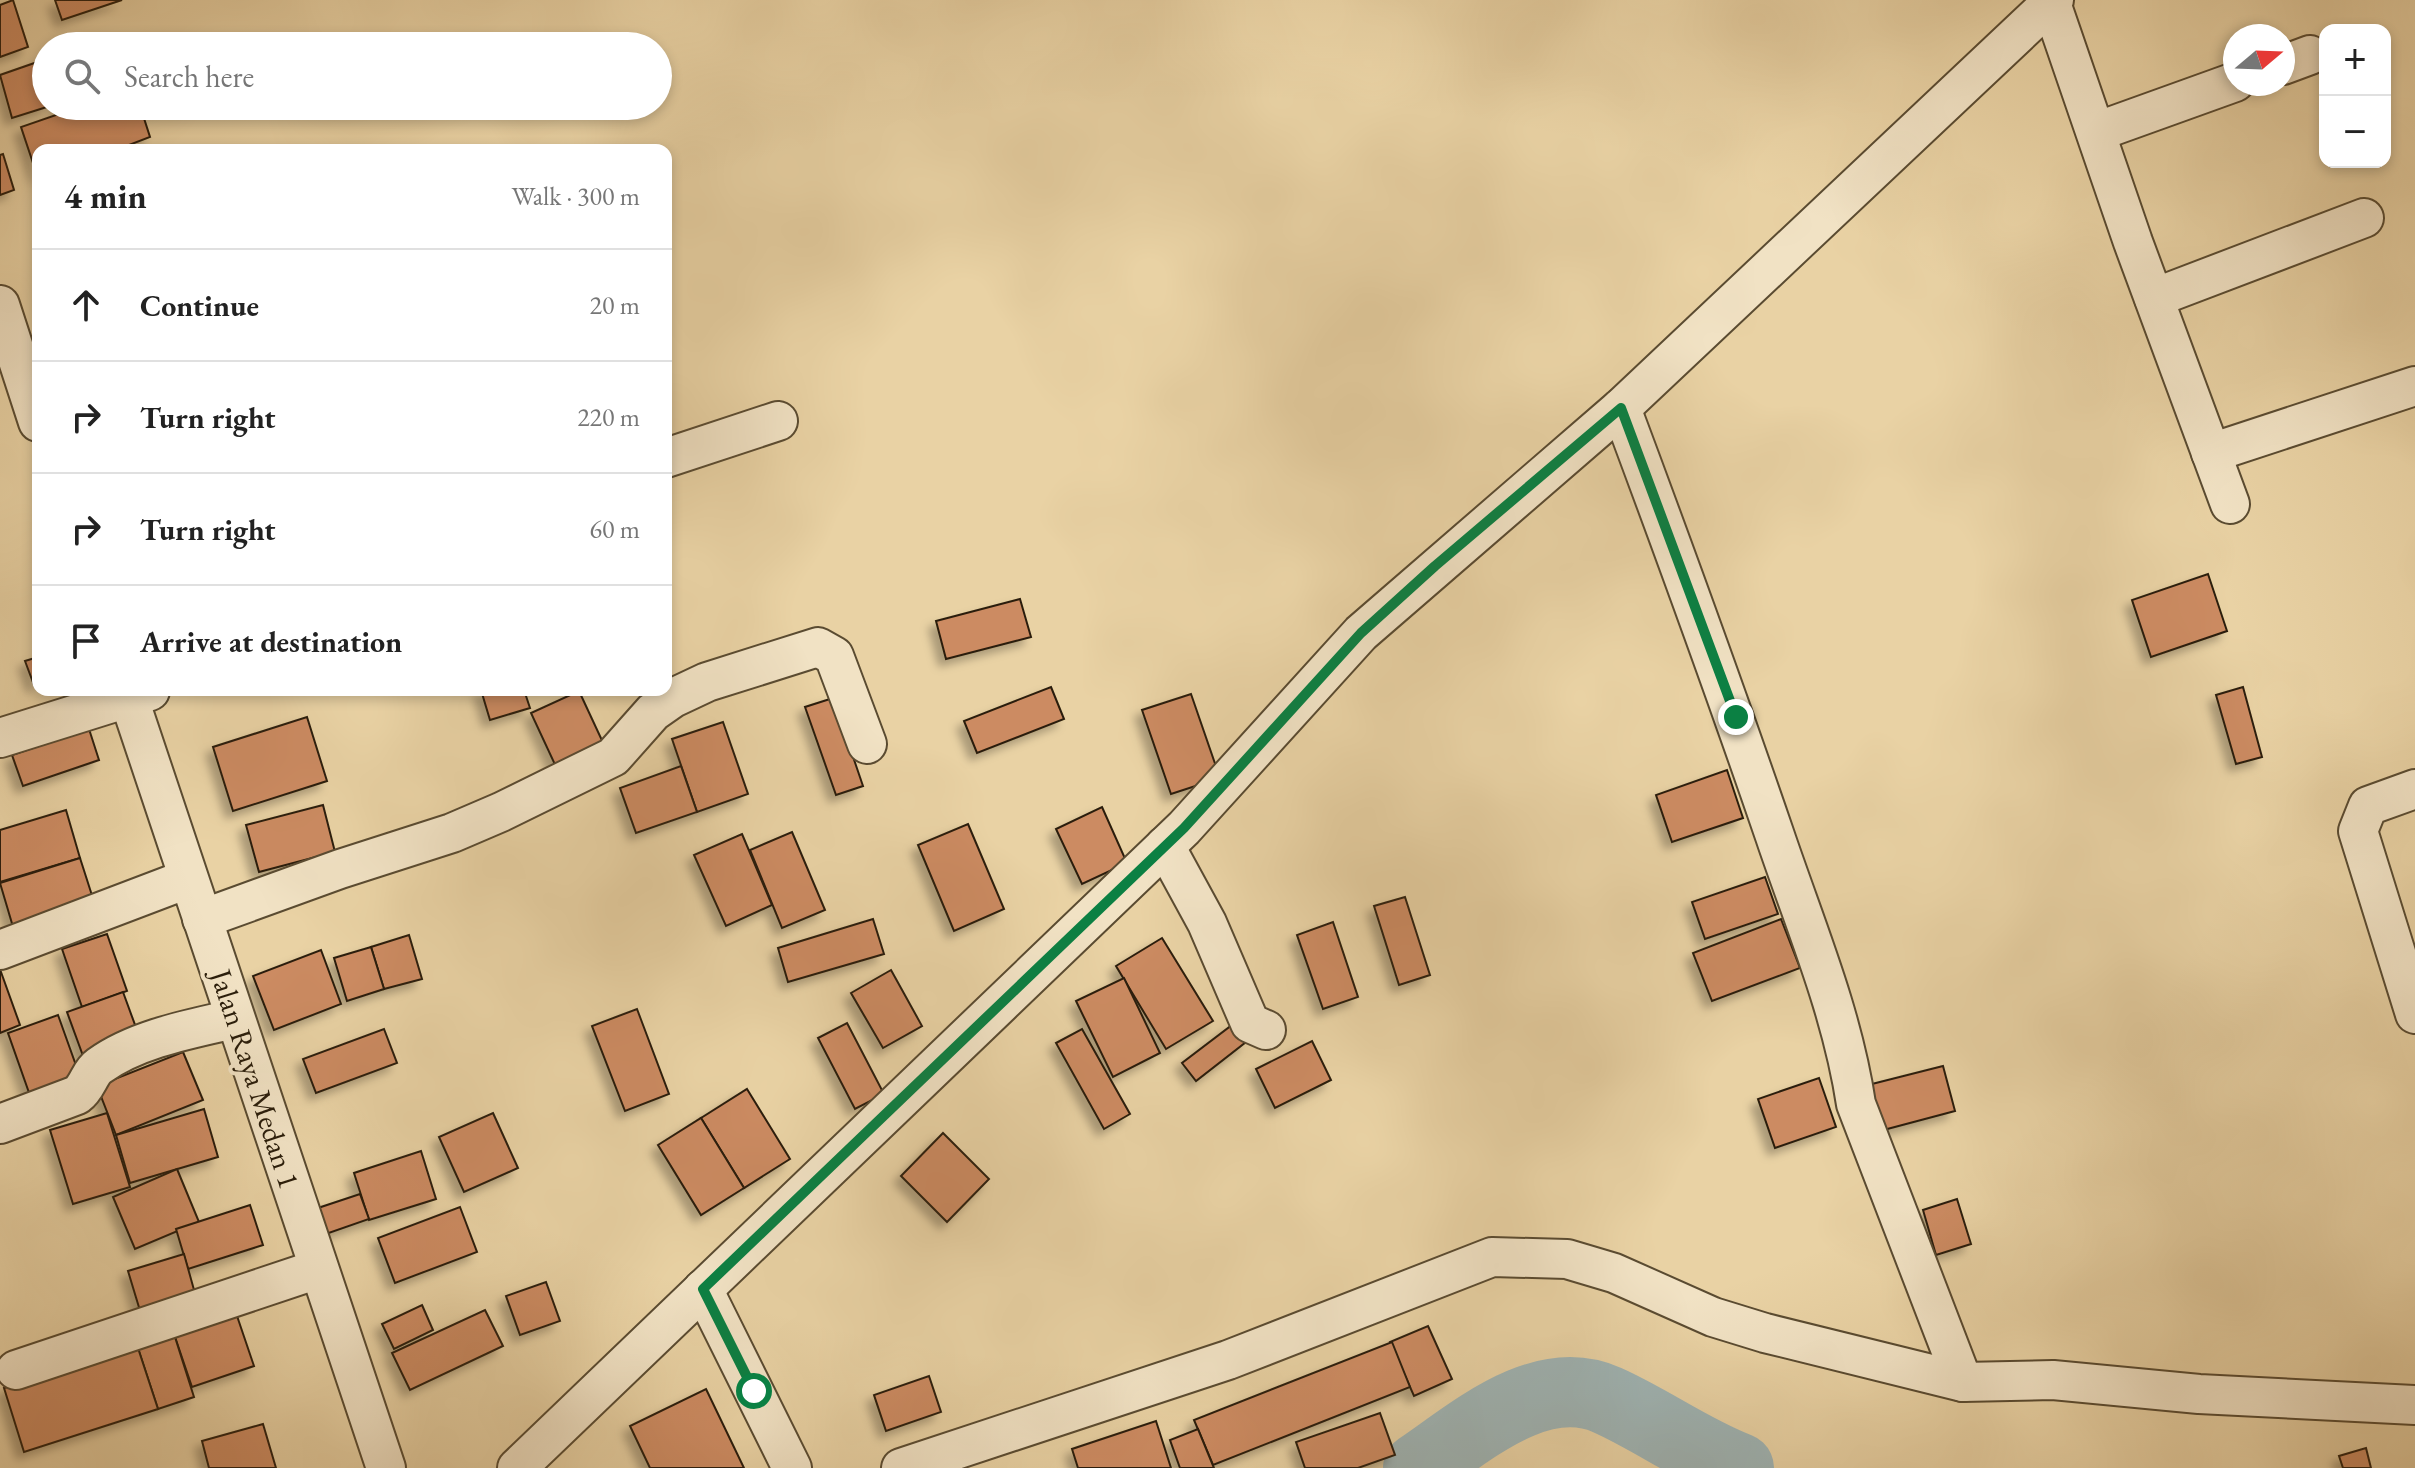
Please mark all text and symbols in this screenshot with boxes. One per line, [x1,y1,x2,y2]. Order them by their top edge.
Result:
north arrow [2223,24,2295,96]
map controls [2319,24,2391,168]
button: + [2319,24,2391,96]
search box [32,32,672,120]
icon: search [60,54,104,98]
text: Search here [124,57,254,96]
button: − [2319,96,2391,168]
text: 4 min [64,174,147,218]
text: Walk · 300 m [512,179,640,213]
icon: ahead [64,283,108,327]
text: Continue [140,286,259,325]
text: 20 m [590,288,640,322]
icon: right [64,395,108,439]
text: Turn right [140,398,276,437]
text: 220 m [577,400,640,434]
icon: right [64,507,108,551]
text: Turn right [140,510,276,549]
text: 60 m [590,512,640,546]
icon: arrive [64,619,108,663]
text: Arrive at destination [140,622,402,661]
route end [1718,699,1754,735]
street label: Jalan Raya Medan 1 [201,961,309,1193]
route start [736,1373,772,1409]

